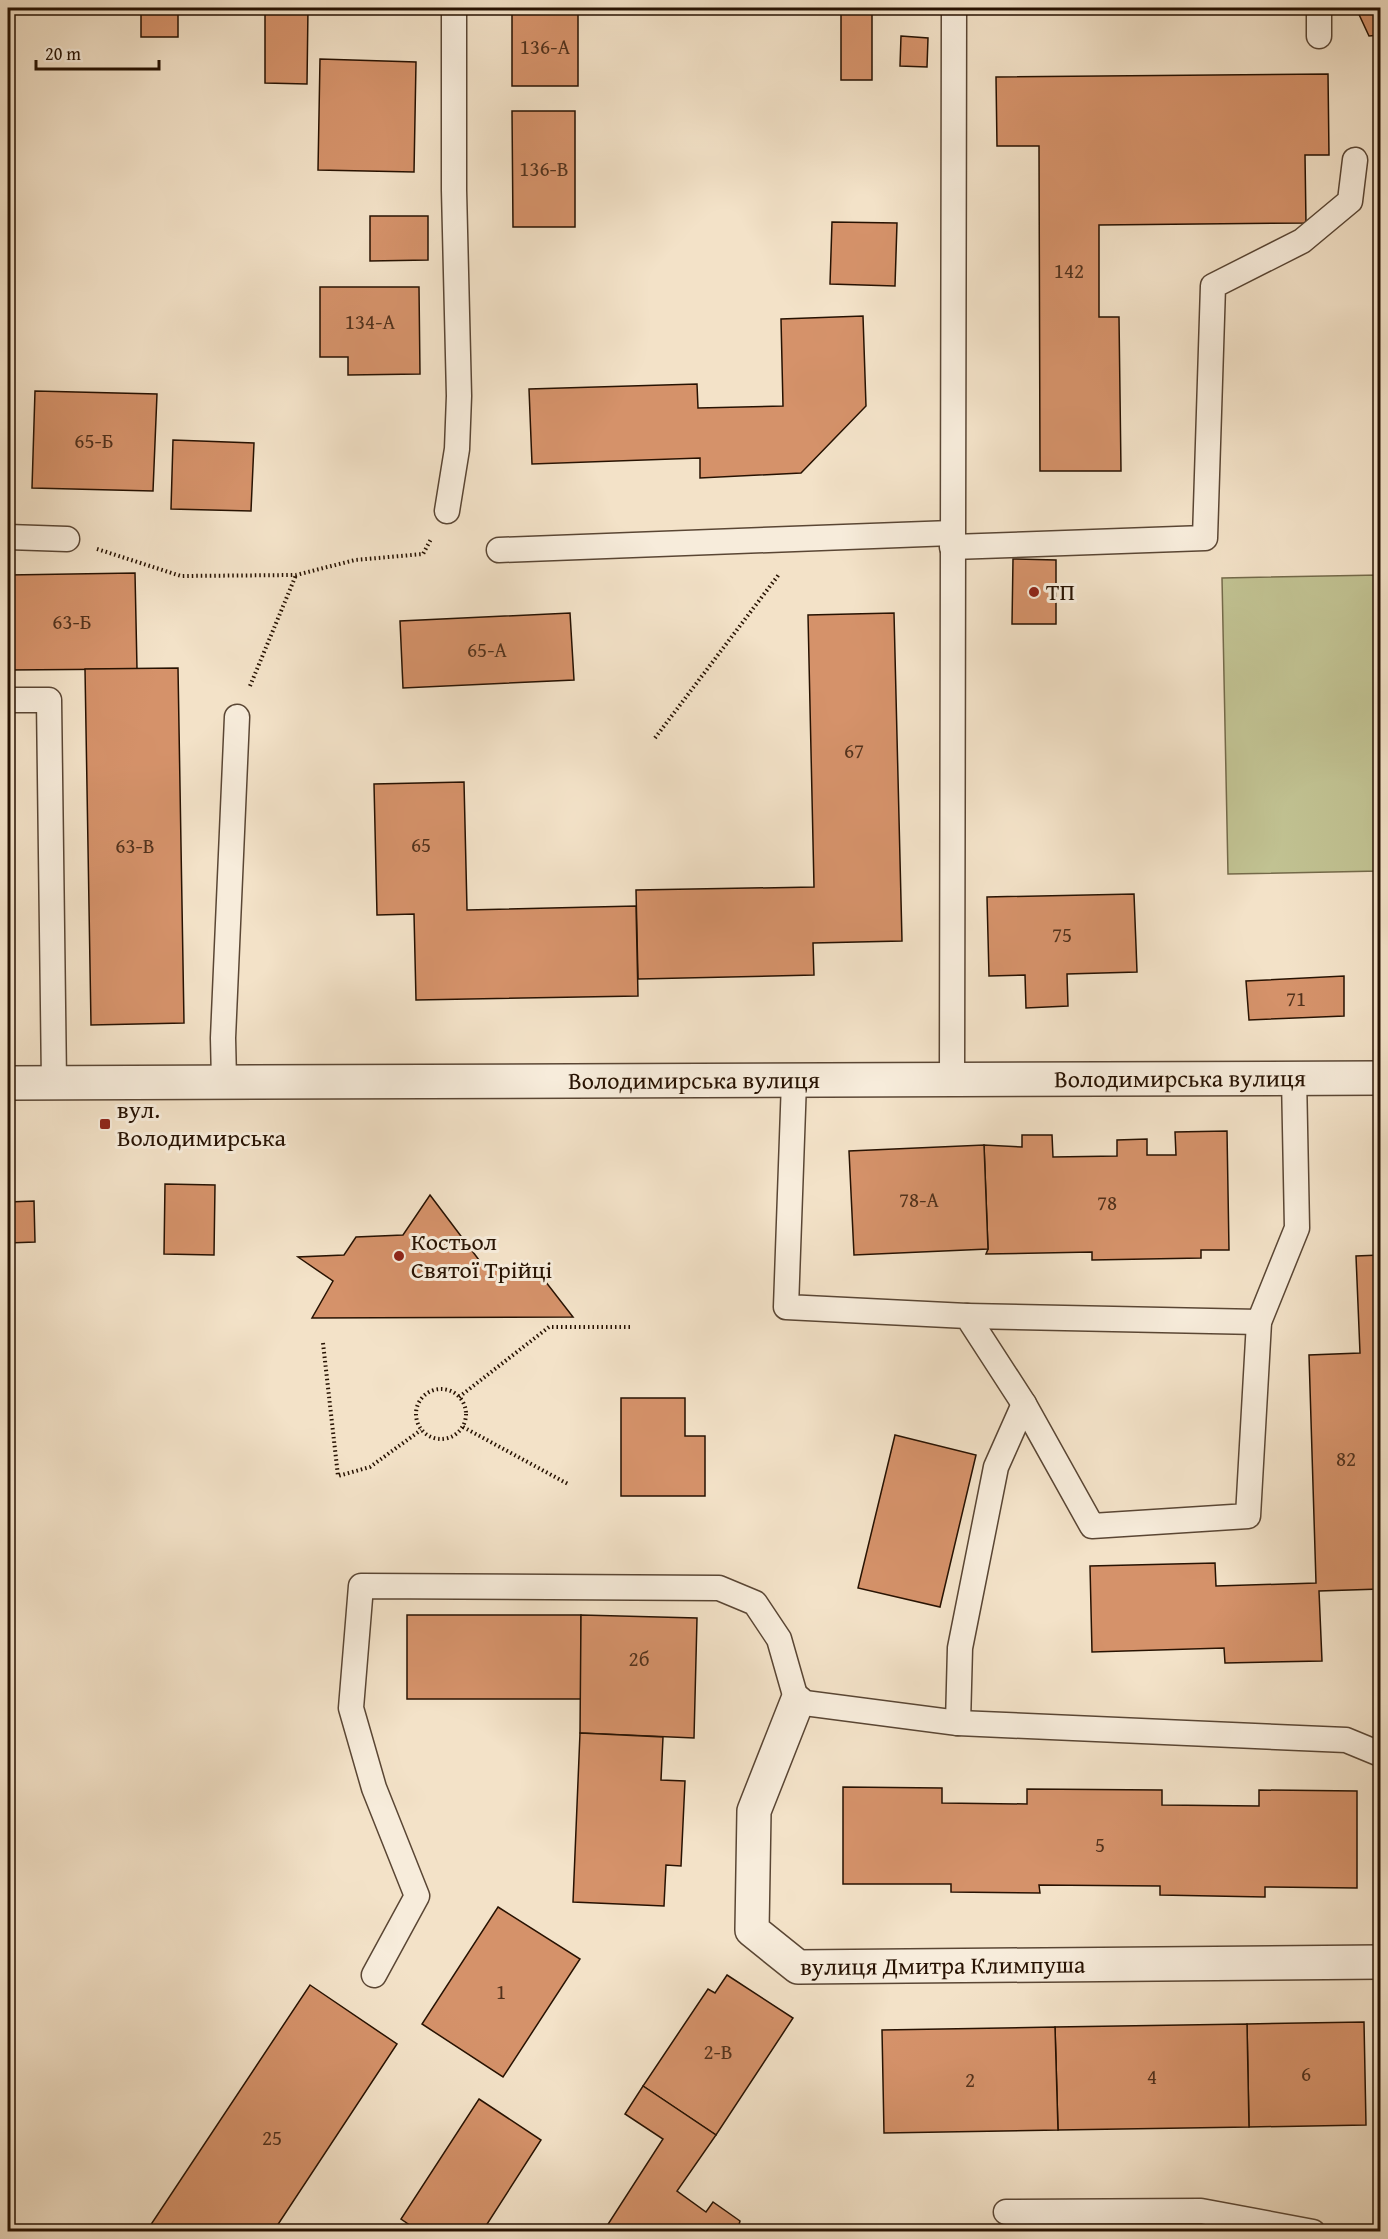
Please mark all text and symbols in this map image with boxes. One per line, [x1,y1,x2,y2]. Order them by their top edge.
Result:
house number: 136-А [520,31,570,62]
scale bar [36,33,159,71]
text: 20 m [45,40,81,67]
house number: 136-В [519,153,569,184]
house number: 142 [1054,255,1084,286]
house number: 134-А [345,306,395,337]
house number: 65-Б [74,425,114,456]
place label: ТП [1046,574,1075,609]
marker: ТП [1027,585,1041,599]
house number: 63-Б [52,606,92,637]
house number: 65-А [467,634,507,665]
house number: 67 [844,735,864,766]
house number: 65 [411,829,431,860]
house number: 63-В [115,830,155,861]
house number: 75 [1052,919,1072,950]
house number: 71 [1286,983,1306,1014]
street label: Володимирська вулиця [1054,1060,1306,1096]
street label: Володимирська вулиця [568,1062,820,1098]
place label: вул. Володимирська [117,1092,287,1155]
marker: вул. Володимирська [98,1117,112,1131]
house number: 78-А [899,1184,939,1215]
house number: 78 [1097,1187,1117,1218]
place label: Костьол Святої Трійці [411,1224,552,1287]
marker: Костьол Святої Трійці [392,1249,406,1263]
house number: 82 [1336,1443,1356,1474]
house number: 2б [629,1643,649,1674]
house number: 5 [1095,1829,1105,1860]
street label: вулиця Дмитра Климпуша [800,1947,1086,1984]
house number: 1 [496,1976,506,2007]
house number: 2-В [703,2036,733,2067]
house number: 6 [1301,2058,1311,2089]
house number: 4 [1147,2061,1157,2092]
house number: 2 [965,2064,975,2095]
house number: 25 [262,2122,282,2153]

